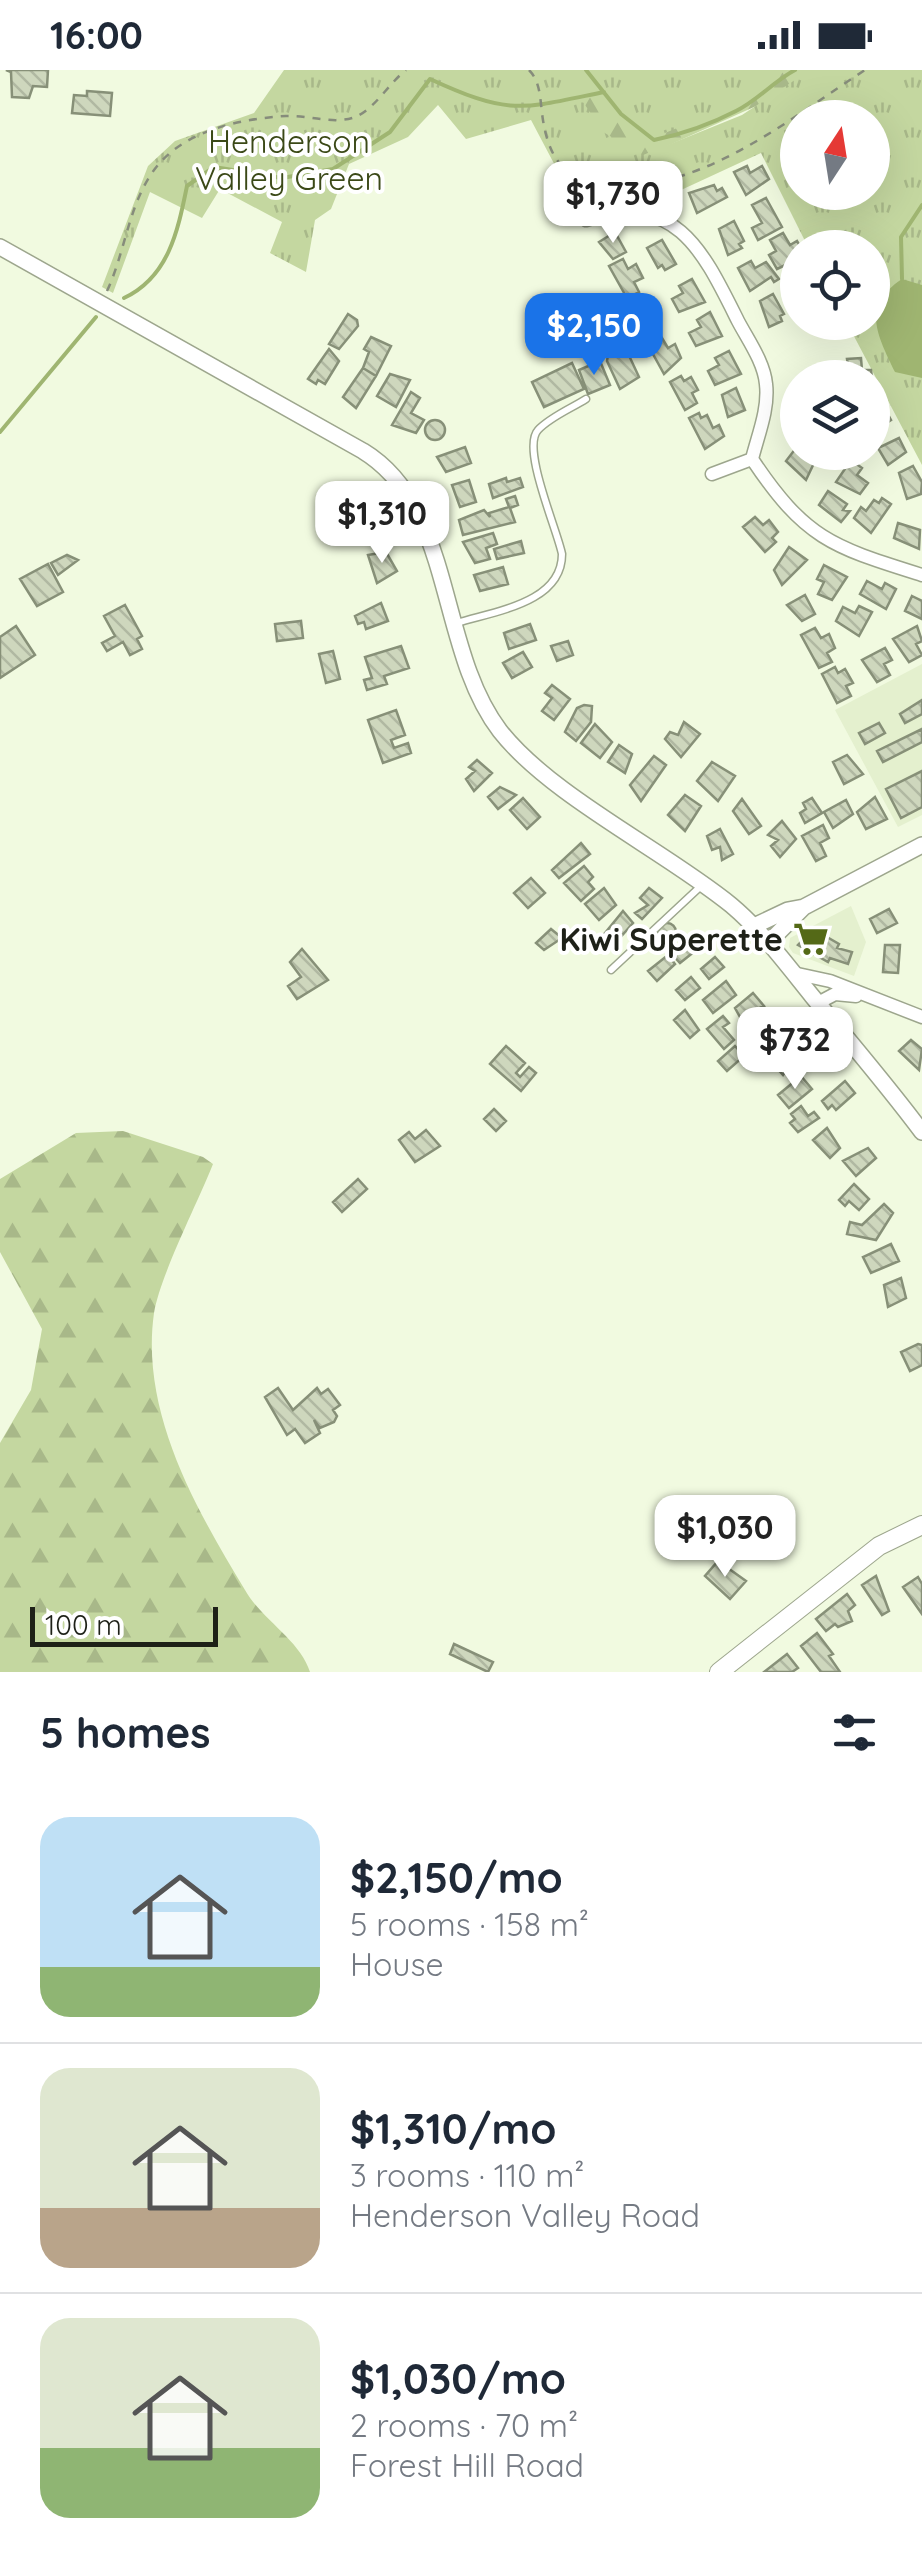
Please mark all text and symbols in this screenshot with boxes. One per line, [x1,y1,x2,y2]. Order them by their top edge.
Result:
text: 16:00 [50,11,143,59]
north arrow [780,100,890,210]
map controls [780,100,890,470]
park label: Henderson Valley Green [195,121,383,198]
pin: $1,730 [532,161,694,246]
text: $1,730 [566,173,660,213]
button: locate [780,230,890,340]
pin: $2,150 [513,293,675,378]
text: $2,150 [547,305,641,345]
button: layers [780,360,890,470]
pin: $1,310 [301,481,463,566]
text: $1,310 [337,493,427,533]
place label: Kiwi Superette [560,919,783,959]
supermarket icon: Kiwi Superette [792,920,830,958]
pin: $732 [736,1007,854,1092]
text: $732 [759,1019,831,1059]
pin: $1,030 [644,1495,806,1580]
text: $1,030 [677,1507,773,1547]
scale bar [30,1602,218,1646]
text: 100 m [45,1607,122,1642]
icon: filters [827,1705,882,1760]
text: 5 homes [40,1706,211,1759]
text: $2,150/mo [350,1851,563,1904]
icon: home [120,1857,240,1977]
text: 5 rooms · 158 m² [350,1904,589,1944]
text: House [350,1944,444,1984]
text: $1,310/mo [350,2102,556,2155]
icon: home [120,2108,240,2228]
text: 3 rooms · 110 m² [350,2155,584,2195]
text: Henderson Valley Road [350,2195,700,2235]
text: $1,030/mo [350,2352,566,2405]
icon: home [120,2358,240,2478]
text: 2 rooms · 70 m² [350,2405,578,2445]
text: Forest Hill Road [350,2445,584,2485]

